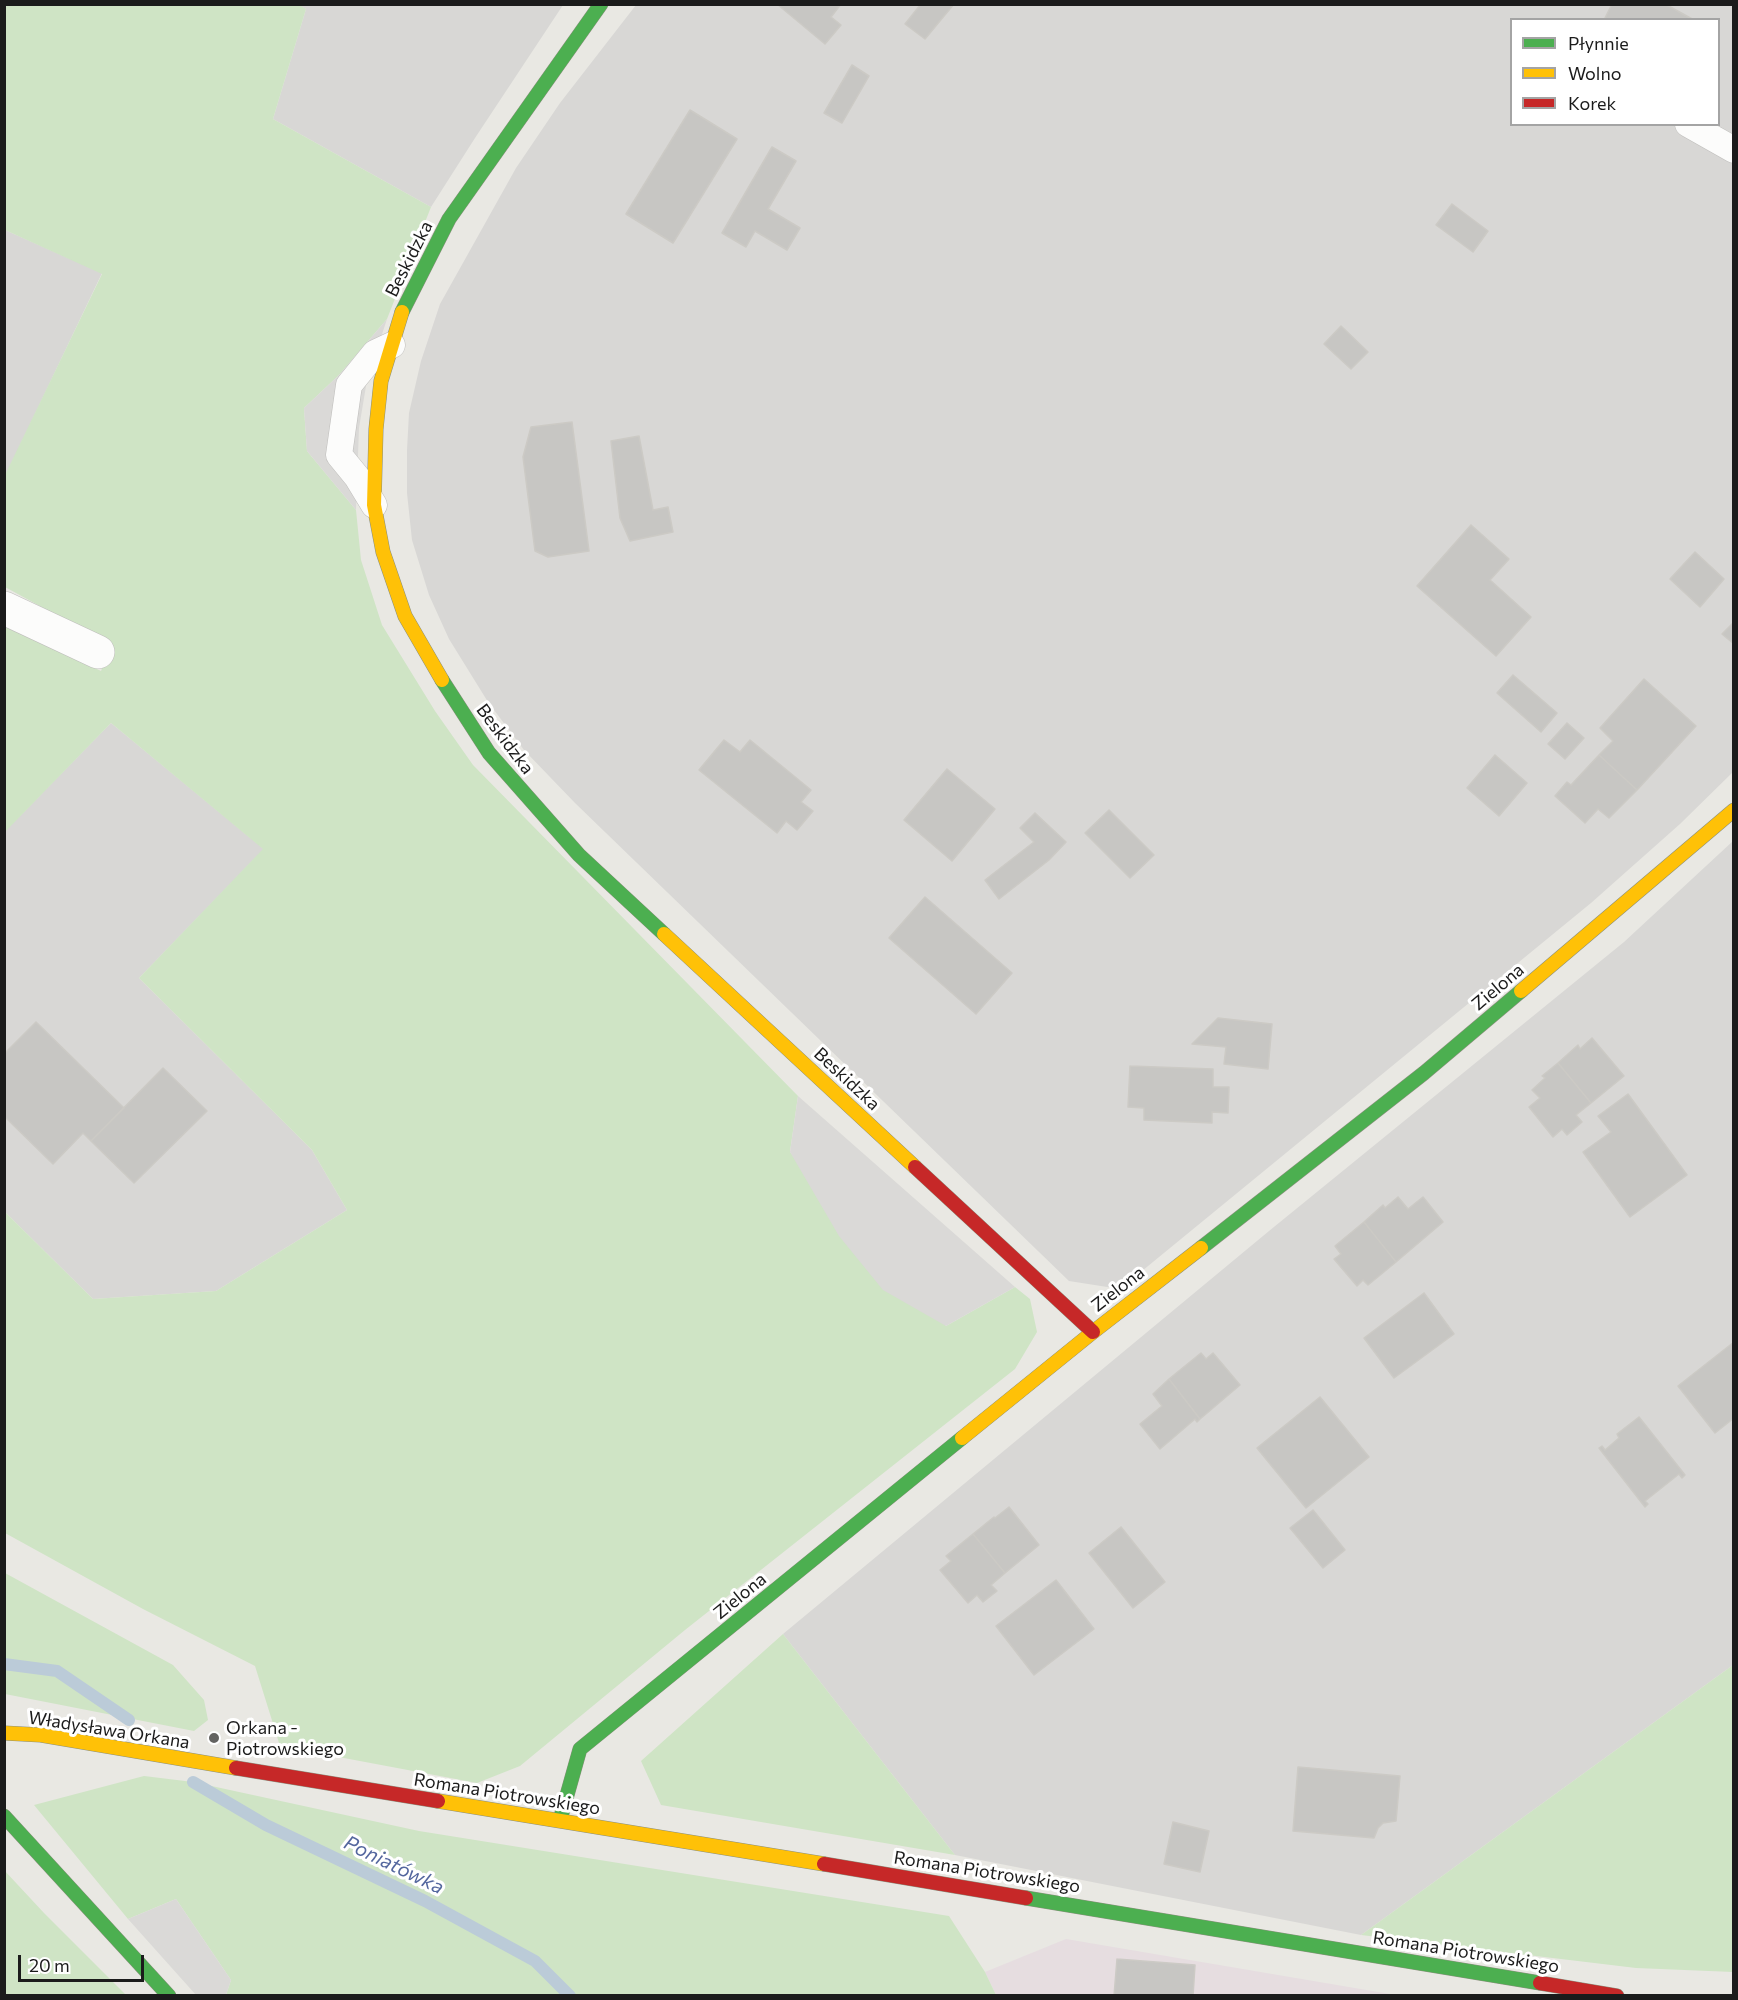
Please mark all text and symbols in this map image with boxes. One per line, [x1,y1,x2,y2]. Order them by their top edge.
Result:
legend [1510,18,1720,126]
text: Płynnie [1568,32,1629,54]
text: Wolno [1568,62,1622,84]
text: Korek [1568,92,1616,114]
street label: Beskidzka [381,217,437,301]
street label: Beskidzka [472,700,538,778]
street label: Zielona [1468,959,1528,1015]
street label: Beskidzka [810,1043,884,1115]
street label: Zielona [1087,1262,1149,1316]
street label: Zielona [709,1568,771,1624]
street label: Władysława Orkana [27,1707,191,1753]
place label: Orkana - Piotrowskiego [226,1717,344,1760]
marker: Orkana - Piotrowskiego [207,1731,221,1745]
street label: Romana Piotrowskiego [412,1769,602,1819]
water label: Poniatówka [340,1831,448,1899]
street label: Romana Piotrowskiego [892,1847,1082,1897]
street label: Romana Piotrowskiego [1371,1927,1561,1977]
scale bar [21,1943,147,1981]
text: 20 m [29,1954,70,1976]

